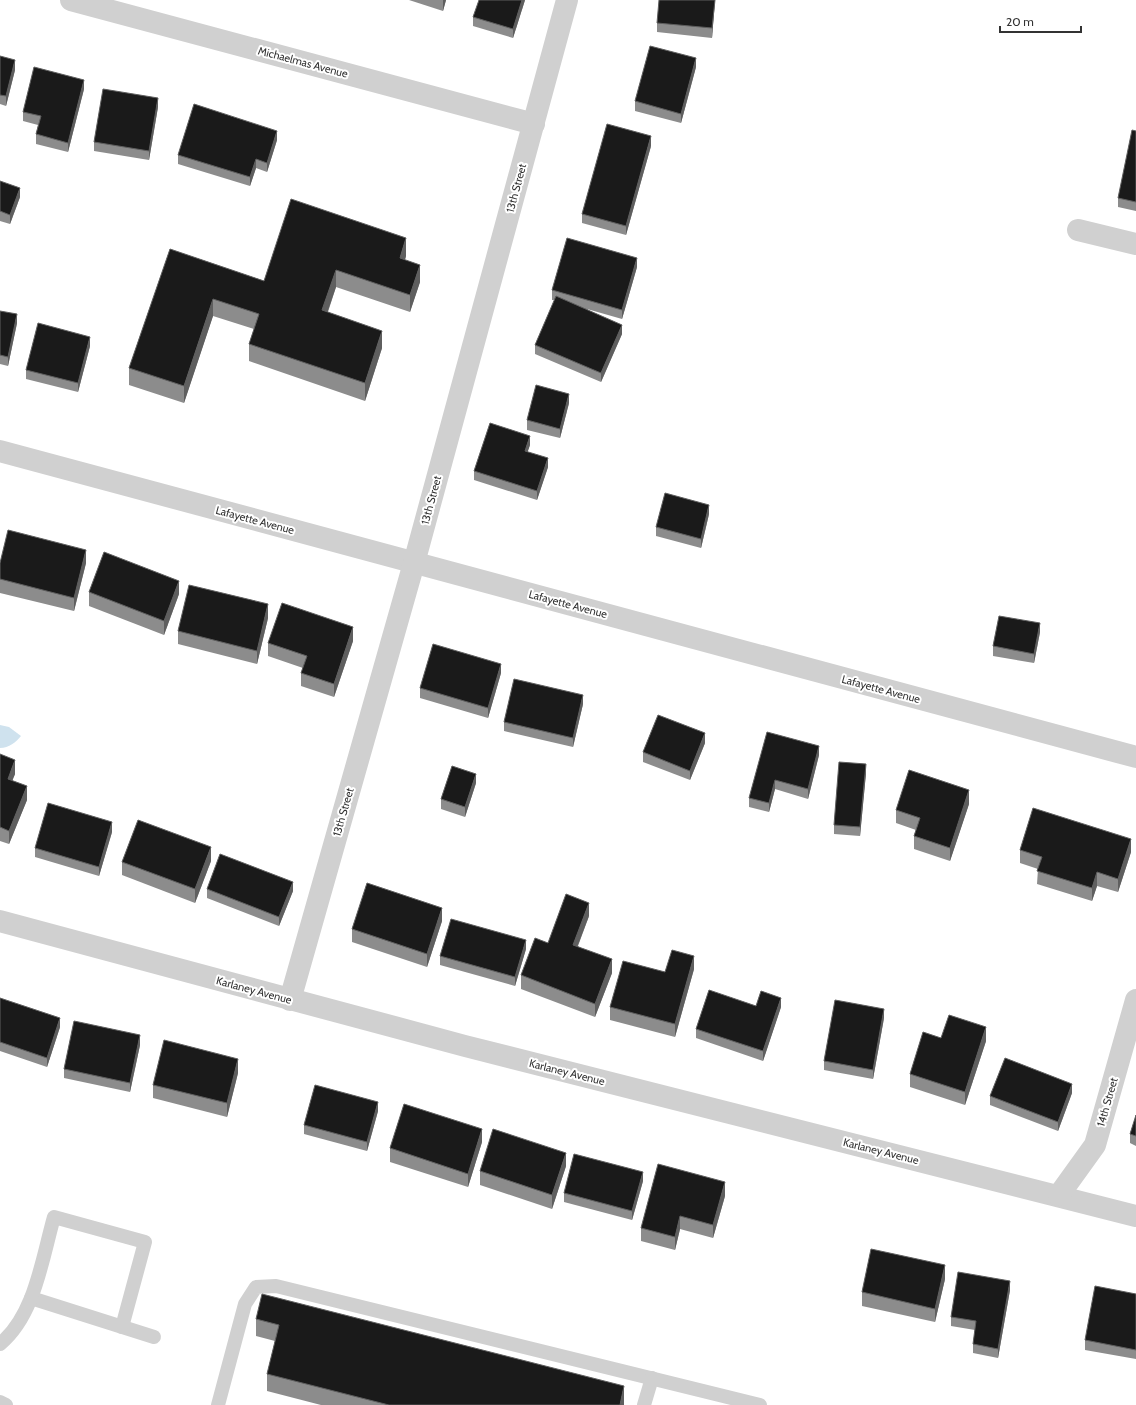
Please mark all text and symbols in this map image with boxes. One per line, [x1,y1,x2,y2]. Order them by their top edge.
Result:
scale bar [1000,8,1081,34]
text: 20 m [1006,14,1034,29]
street label: Michaelmas Avenue [257,43,350,81]
street label: 13th Street [503,162,529,214]
street label: 13th Street [418,474,444,526]
street label: Lafayette Avenue [214,503,296,537]
street label: Lafayette Avenue [527,587,609,621]
street label: Lafayette Avenue [840,672,922,706]
street label: 13th Street [329,786,357,838]
street label: Karlaney Avenue [215,973,294,1007]
street label: Karlaney Avenue [528,1056,607,1088]
street label: 14th Street [1093,1076,1121,1128]
street label: Karlaney Avenue [842,1135,921,1167]

